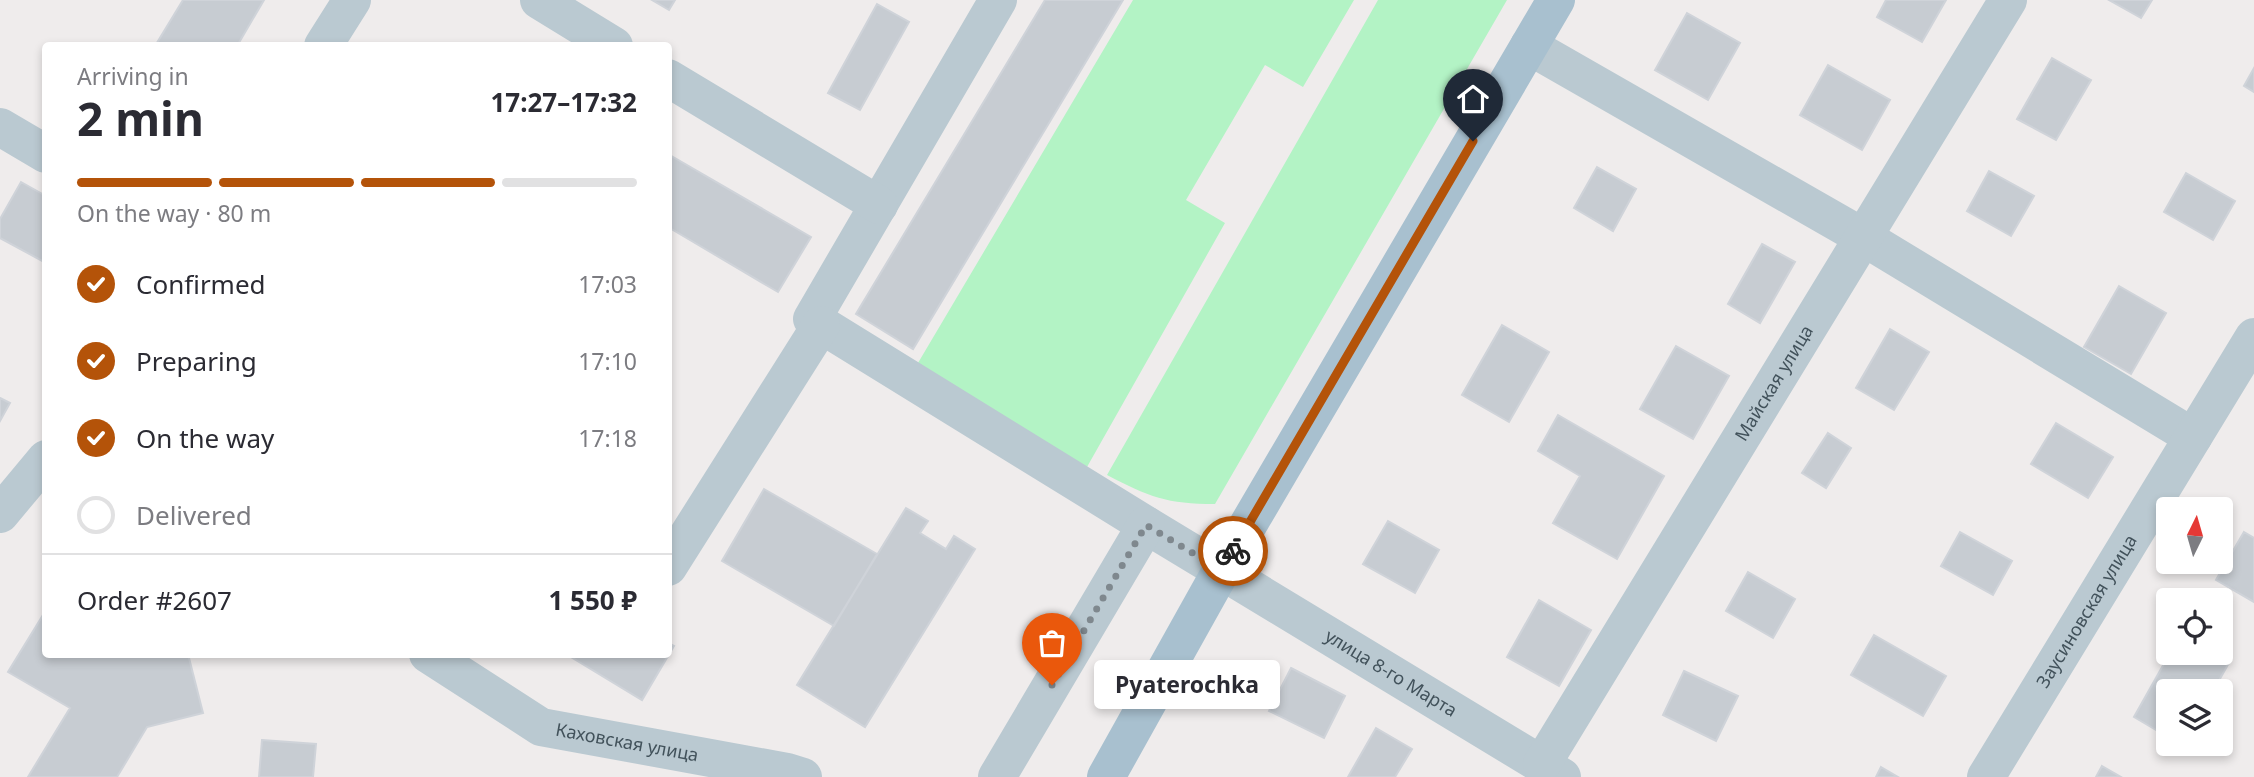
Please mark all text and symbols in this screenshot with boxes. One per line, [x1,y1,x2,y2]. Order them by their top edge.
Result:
text: Arriving in [77,60,189,92]
pin [1443,69,1503,141]
icon: home [1454,80,1492,118]
text: 17:27–17:32 [490,84,637,120]
text: 2 min [77,87,204,149]
text: On the way · 80 m [77,197,271,229]
icon: check [77,265,115,303]
text: Confirmed [136,266,266,302]
text: 17:03 [578,268,637,300]
street label: Майская улица [1729,320,1818,445]
icon: check [77,342,115,380]
text: Preparing [136,343,257,379]
text: 17:10 [578,345,637,377]
icon: check [77,419,115,457]
text: On the way [136,420,274,456]
text: 17:18 [578,422,637,454]
text: Delivered [136,497,252,533]
north arrow [2156,497,2233,574]
map controls [2156,497,2233,756]
courier [1198,516,1268,586]
street label: Заусиновская улица [2030,530,2142,692]
icon: bike [1214,532,1252,570]
text: Order #2607 [77,582,232,618]
text: 1 550 ₽ [548,582,637,618]
button: locate [2156,588,2233,665]
pin [1022,613,1082,685]
street label: улица 8-го Марта [1321,623,1462,722]
icon: bag [1033,624,1071,662]
callout: Pyaterochka [1094,660,1280,710]
text: Pyaterochka [1115,668,1259,700]
button: layers [2156,679,2233,756]
street label: Каховская улица [554,717,701,767]

